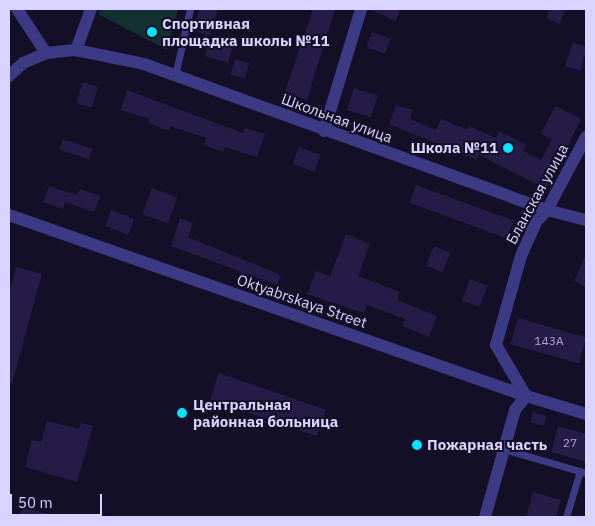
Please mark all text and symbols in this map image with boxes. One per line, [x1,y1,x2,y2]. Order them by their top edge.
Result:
place label: Спортивная площадка школы №11 [162,14,329,49]
marker: Спортивная площадка школы №11 [146,26,158,38]
street label: Школьная улица [279,90,395,146]
place label: Школа №11 [410,139,498,157]
street label: Бланская улица [502,141,572,247]
marker: Школа №11 [502,142,514,154]
street label: Oktyabrskaya Street [235,270,369,332]
house number: 143А [534,334,564,348]
place label: Центральная районная больница [193,395,338,430]
marker: Центральная районная больница [175,406,189,420]
place label: Пожарная часть [427,436,547,454]
house number: 27 [563,436,577,450]
marker: Пожарная часть [411,439,423,451]
scale bar [12,484,105,516]
text: 50 m [18,493,53,512]

